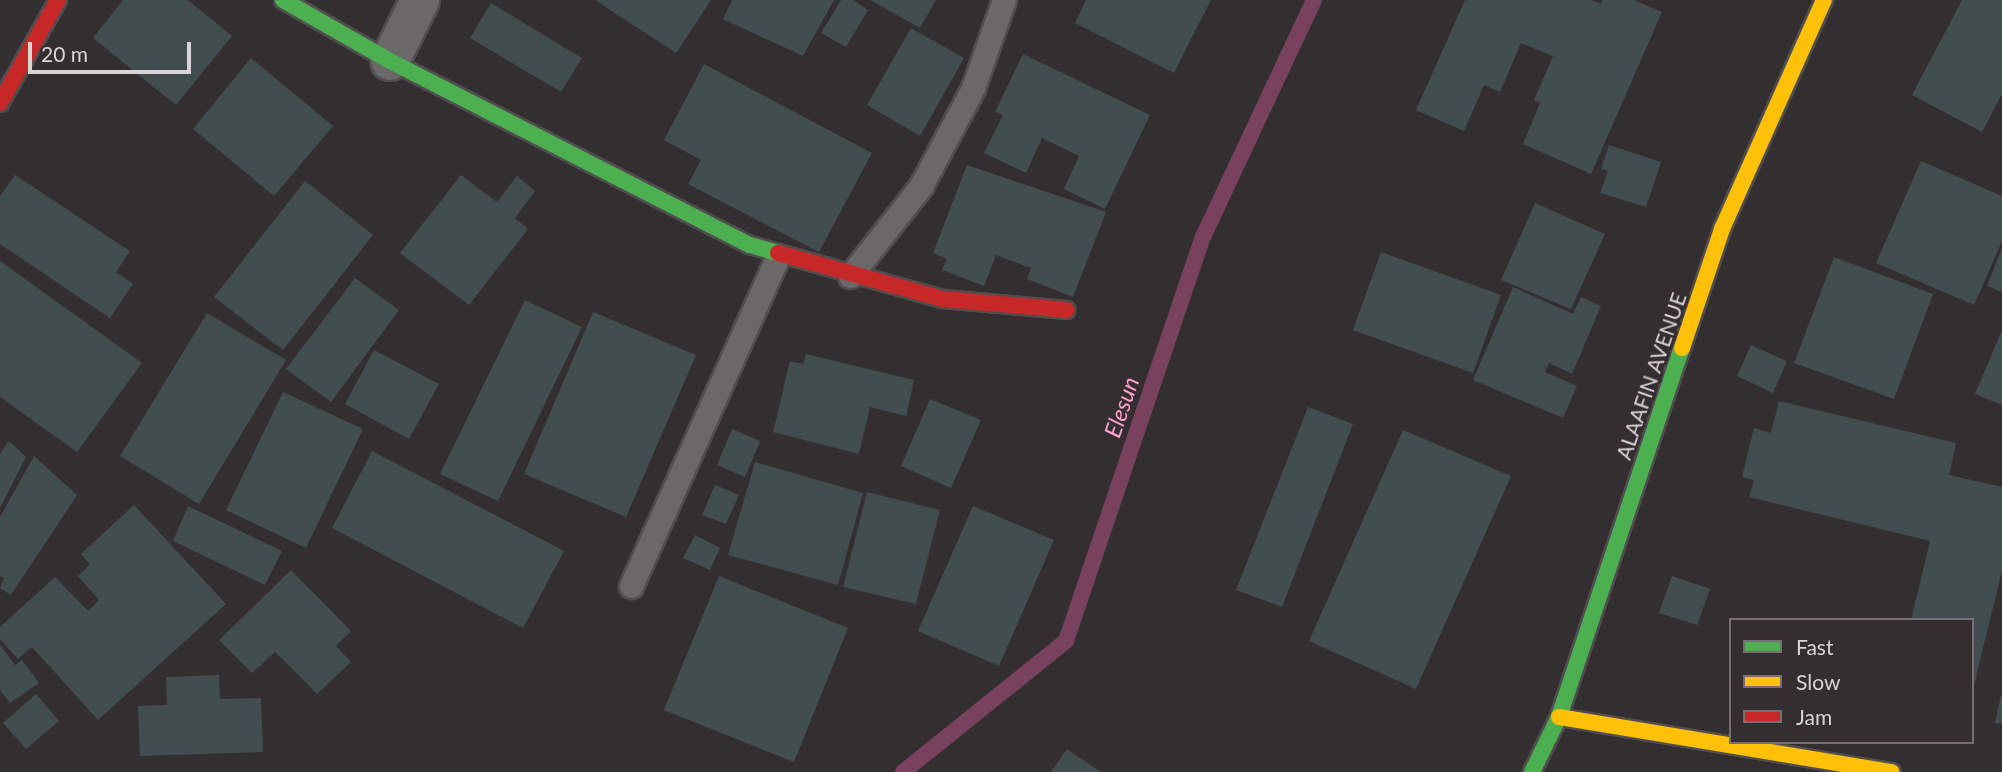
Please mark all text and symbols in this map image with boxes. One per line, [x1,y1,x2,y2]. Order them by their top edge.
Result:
scale bar [32,28,194,72]
text: 20 m [41,41,88,66]
street label: ALAAFIN AVENUE [1610,289,1692,463]
water label: Elesun [1098,373,1144,441]
legend [1729,618,1974,744]
text: Fast [1796,634,1833,659]
text: Slow [1796,669,1840,694]
text: Jam [1796,704,1832,729]

